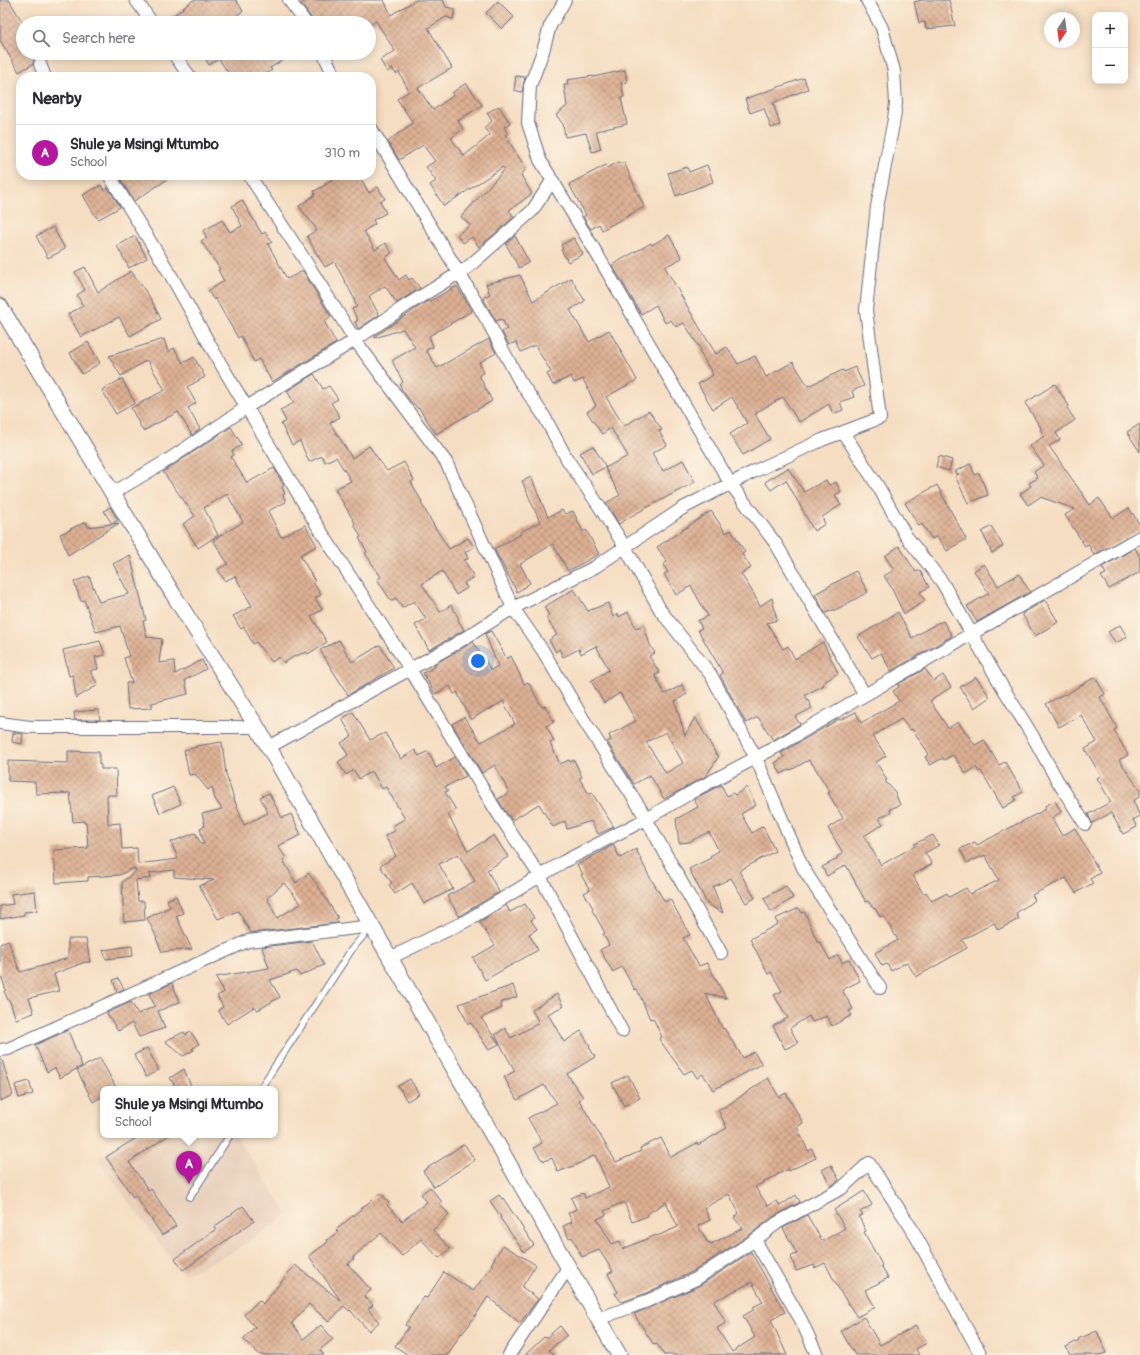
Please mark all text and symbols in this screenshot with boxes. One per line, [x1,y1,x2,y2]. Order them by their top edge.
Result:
north arrow [1044,12,1080,48]
map controls [1092,12,1128,84]
button: + [1092,12,1128,48]
search box [16,16,376,60]
icon: search [30,27,52,49]
text: Search here [62,29,135,48]
button: − [1092,48,1128,84]
text: Nearby [32,88,81,109]
text: Shule ya Msingi Mtumbo [70,135,219,154]
text: A [41,145,49,161]
text: 310 m [324,145,360,161]
text: School [70,154,107,170]
your location [468,651,488,671]
popup [100,1086,278,1138]
text: Shule ya Msingi Mtumbo [115,1095,263,1114]
text: School [115,1114,152,1130]
pin: A [176,1151,202,1184]

